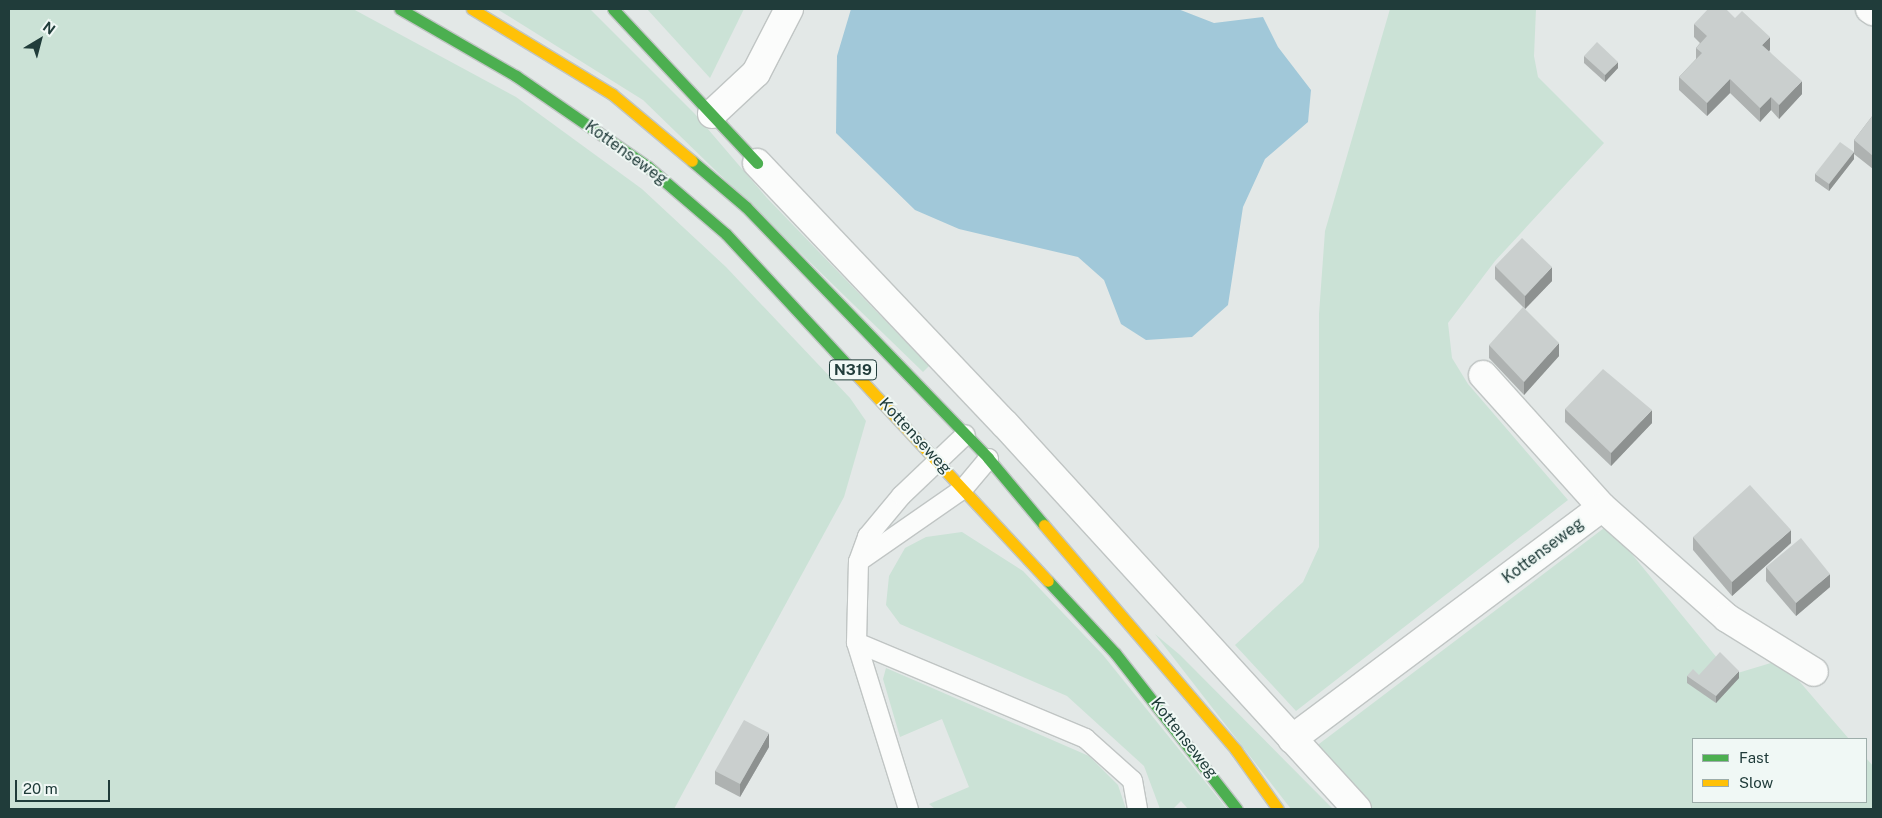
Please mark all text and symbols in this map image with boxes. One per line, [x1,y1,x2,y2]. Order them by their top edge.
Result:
north arrow [15,15,65,65]
text: N [40,18,58,38]
street label: Kottenseweg [581,117,671,189]
road number: N319 [828,358,878,382]
street label: Kottenseweg [875,394,955,478]
street label: Kottenseweg [1498,514,1588,588]
street label: Kottenseweg [1147,694,1221,782]
legend [1692,738,1867,803]
text: Fast [1739,749,1769,766]
scale bar [18,770,112,802]
text: Slow [1739,774,1773,791]
text: 20 m [23,780,58,797]

